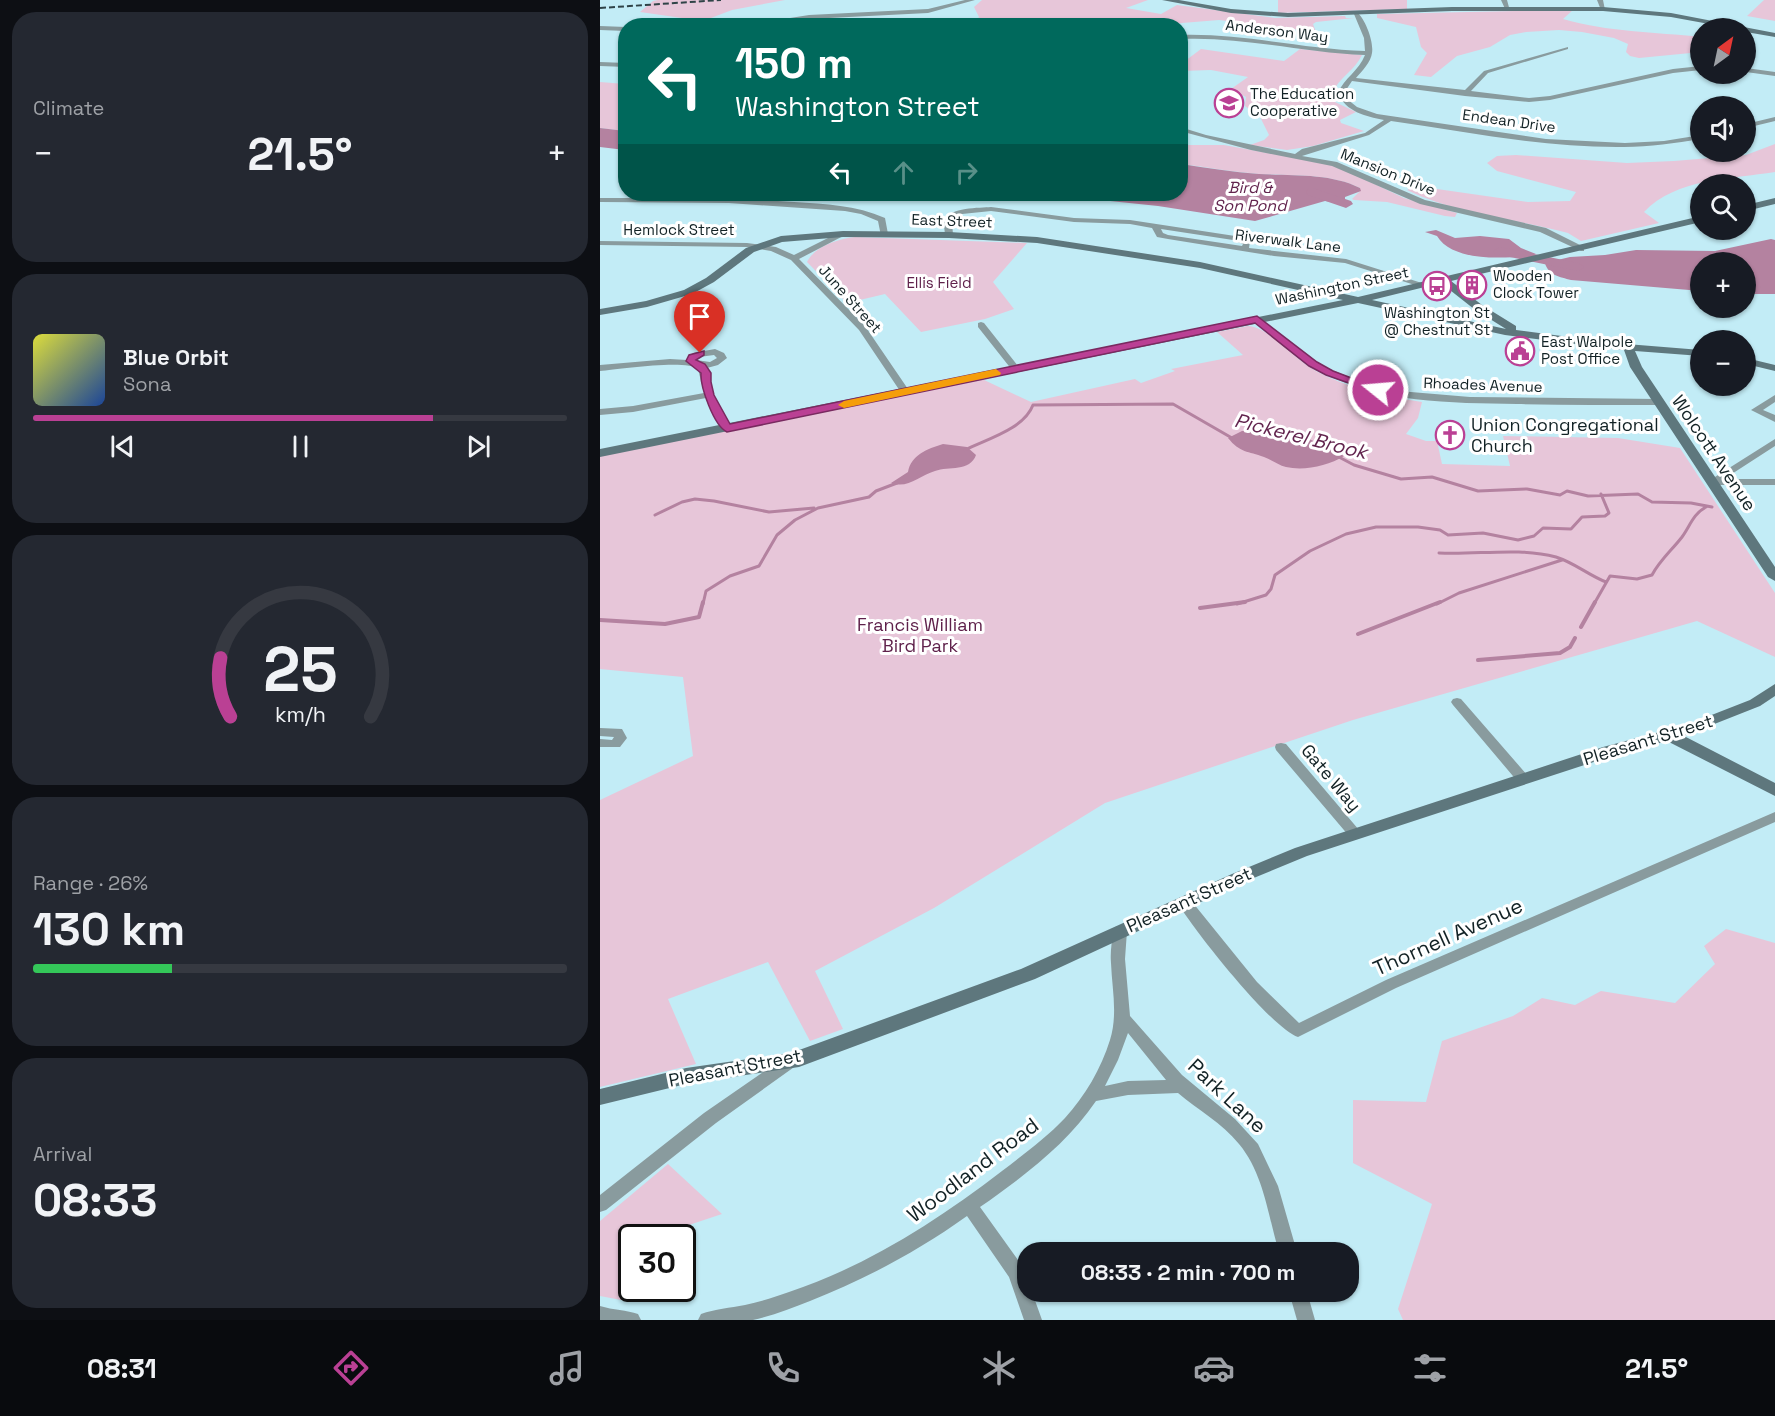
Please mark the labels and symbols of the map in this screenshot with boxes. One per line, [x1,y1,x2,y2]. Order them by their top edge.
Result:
street label: Anderson Way [1225,15,1330,46]
north arrow [1690,18,1756,84]
place label: The Education Cooperative [1250,84,1354,120]
school or university icon: The Education Cooperative [1213,87,1245,119]
street label: Endean Drive [1461,105,1557,136]
street label: Mansion Drive [1338,144,1439,199]
water label: Bird & Son Pond [1214,177,1288,216]
street label: East Street [911,210,993,231]
street label: Hemlock Street [623,220,735,239]
street label: Riverwalk Lane [1234,225,1342,256]
street label: June Street [815,261,886,337]
street label: Washington Street [1273,262,1410,309]
place label: Wooden Clock Tower [1493,266,1579,302]
building icon: Wooden Clock Tower [1456,269,1488,301]
bus stop icon: Washington St @ Chestnut St [1421,270,1453,302]
park label: Ellis Field [906,273,972,292]
pin [674,291,725,353]
place label: Washington St @ Chestnut St [1384,303,1490,339]
place label: East Walpole Post Office [1541,332,1633,368]
public building icon: East Walpole Post Office [1504,335,1536,367]
position arrow [1346,358,1410,422]
street label: Rhoades Avenue [1423,373,1543,396]
street label: Wolcott Avenue [1667,390,1762,515]
water label: Pickerel Brook [1232,407,1372,466]
place label: Union Congregational Church [1471,413,1659,457]
church icon: Union Congregational Church [1434,419,1466,451]
park label: Francis William Bird Park [857,613,983,657]
street label: Pleasant Street [1580,709,1716,770]
street label: Gate Way [1296,739,1366,816]
street label: Pleasant Street [1123,862,1255,937]
street label: Thornell Avenue [1369,891,1527,982]
street label: Pleasant Street [667,1043,803,1092]
street label: Park Lane [1182,1052,1272,1139]
street label: Woodland Road [901,1111,1044,1228]
speed limit sign: 30 [618,1224,696,1302]

